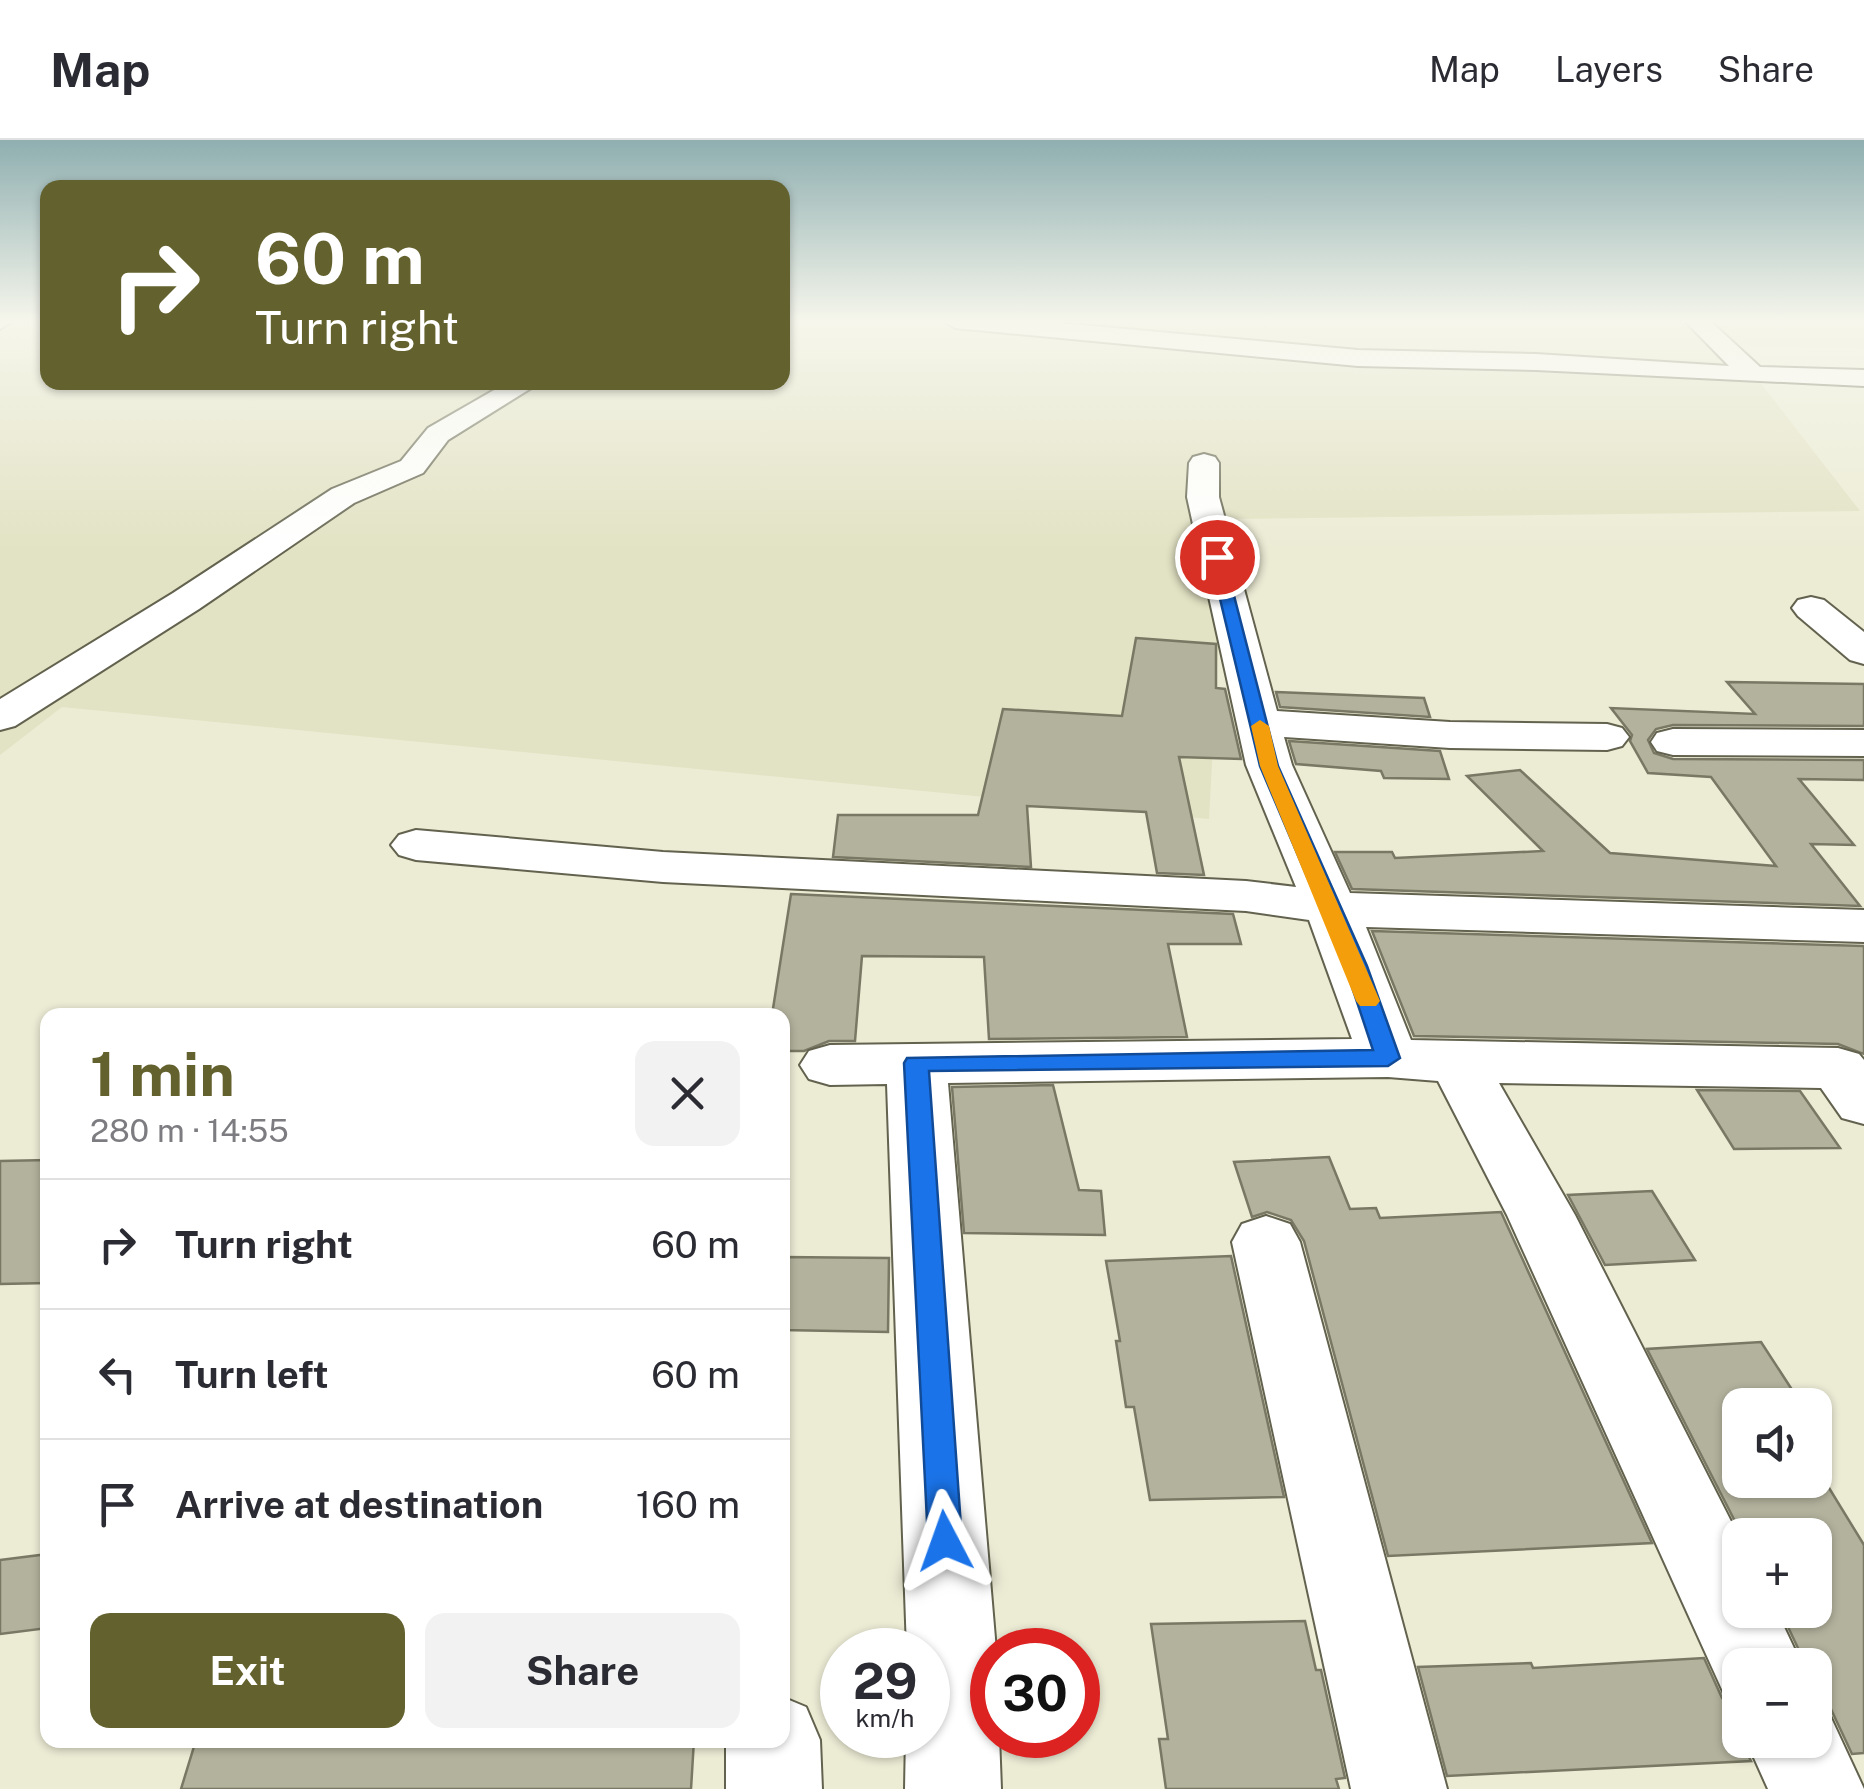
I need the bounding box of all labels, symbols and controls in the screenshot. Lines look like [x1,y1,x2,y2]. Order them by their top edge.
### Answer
text: Map [50,41,150,98]
text: Map [1429,49,1500,90]
text: Layers [1555,49,1663,90]
text: Share [1718,49,1814,90]
text: 60 m [255,217,425,300]
icon: right [90,220,220,350]
text: Turn right [255,301,459,354]
pin [1175,515,1260,600]
icon: arrive [1190,530,1245,585]
text: 1 min [90,1039,235,1110]
button: close [635,1041,740,1146]
text: 280 m · 14:55 [90,1112,289,1149]
icon: right [90,1217,145,1272]
text: Turn right [175,1222,353,1267]
text: 60 m [651,1222,740,1267]
icon: left [90,1347,145,1402]
text: Turn left [175,1352,329,1397]
text: 60 m [651,1352,740,1397]
map controls [1722,1388,1832,1758]
button: sound [1722,1388,1832,1498]
icon: arrive [90,1477,145,1532]
text: Arrive at destination [175,1482,543,1527]
text: 160 m [636,1482,740,1527]
position arrow [893,1489,997,1593]
button: + [1722,1518,1832,1628]
button: Exit [90,1613,405,1728]
button: Share [425,1613,740,1728]
speed limit sign: 30 [970,1628,1100,1758]
button: − [1722,1648,1832,1758]
text: 29 [853,1651,917,1710]
text: km/h [856,1703,914,1733]

